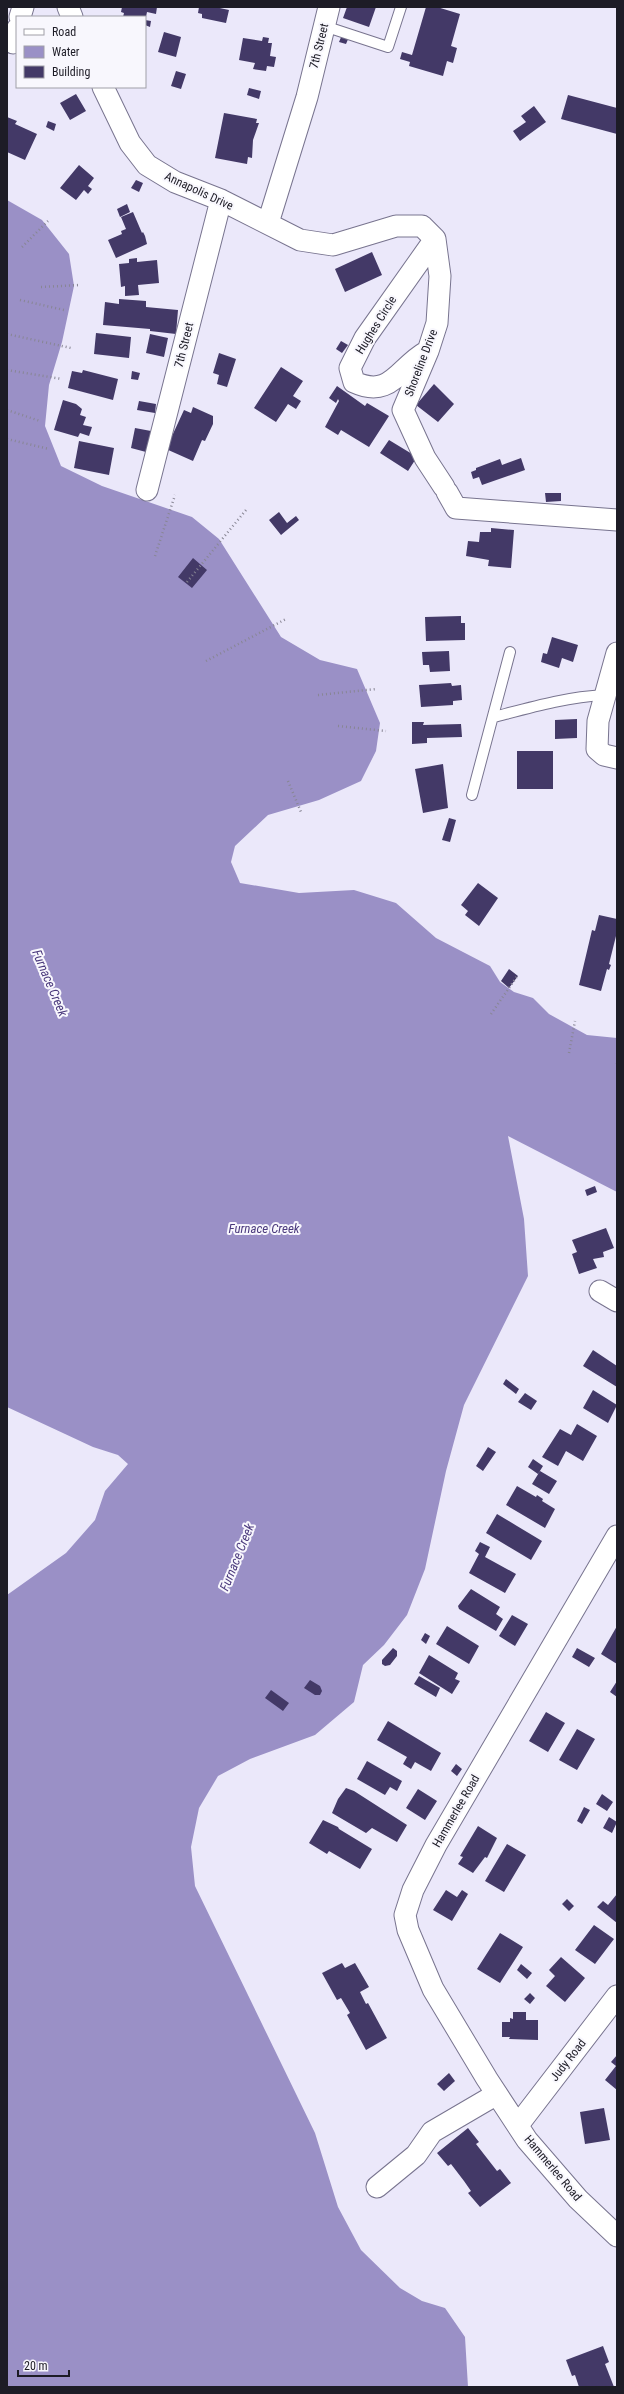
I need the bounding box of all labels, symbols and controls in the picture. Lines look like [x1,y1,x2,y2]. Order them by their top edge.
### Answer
legend [16,16,146,88]
street label: 7th Street [307,21,331,70]
text: Road [52,25,76,39]
text: Water [52,45,80,59]
text: Building [52,65,90,79]
street label: Annapolis Drive [163,169,236,213]
street label: Hughes Circle [353,293,400,357]
street label: 7th Street [172,320,196,369]
street label: Shoreline Drive [402,327,440,399]
water label: Furnace Creek [29,947,71,1019]
water label: Furnace Creek [228,1221,300,1236]
water label: Furnace Creek [217,1521,257,1593]
street label: Hammerlee Road [430,1772,482,1850]
street label: Judy Road [547,2036,589,2084]
street label: Hammerlee Road [521,2132,585,2204]
scale bar [18,2352,69,2378]
text: 20 m [24,2359,48,2373]

